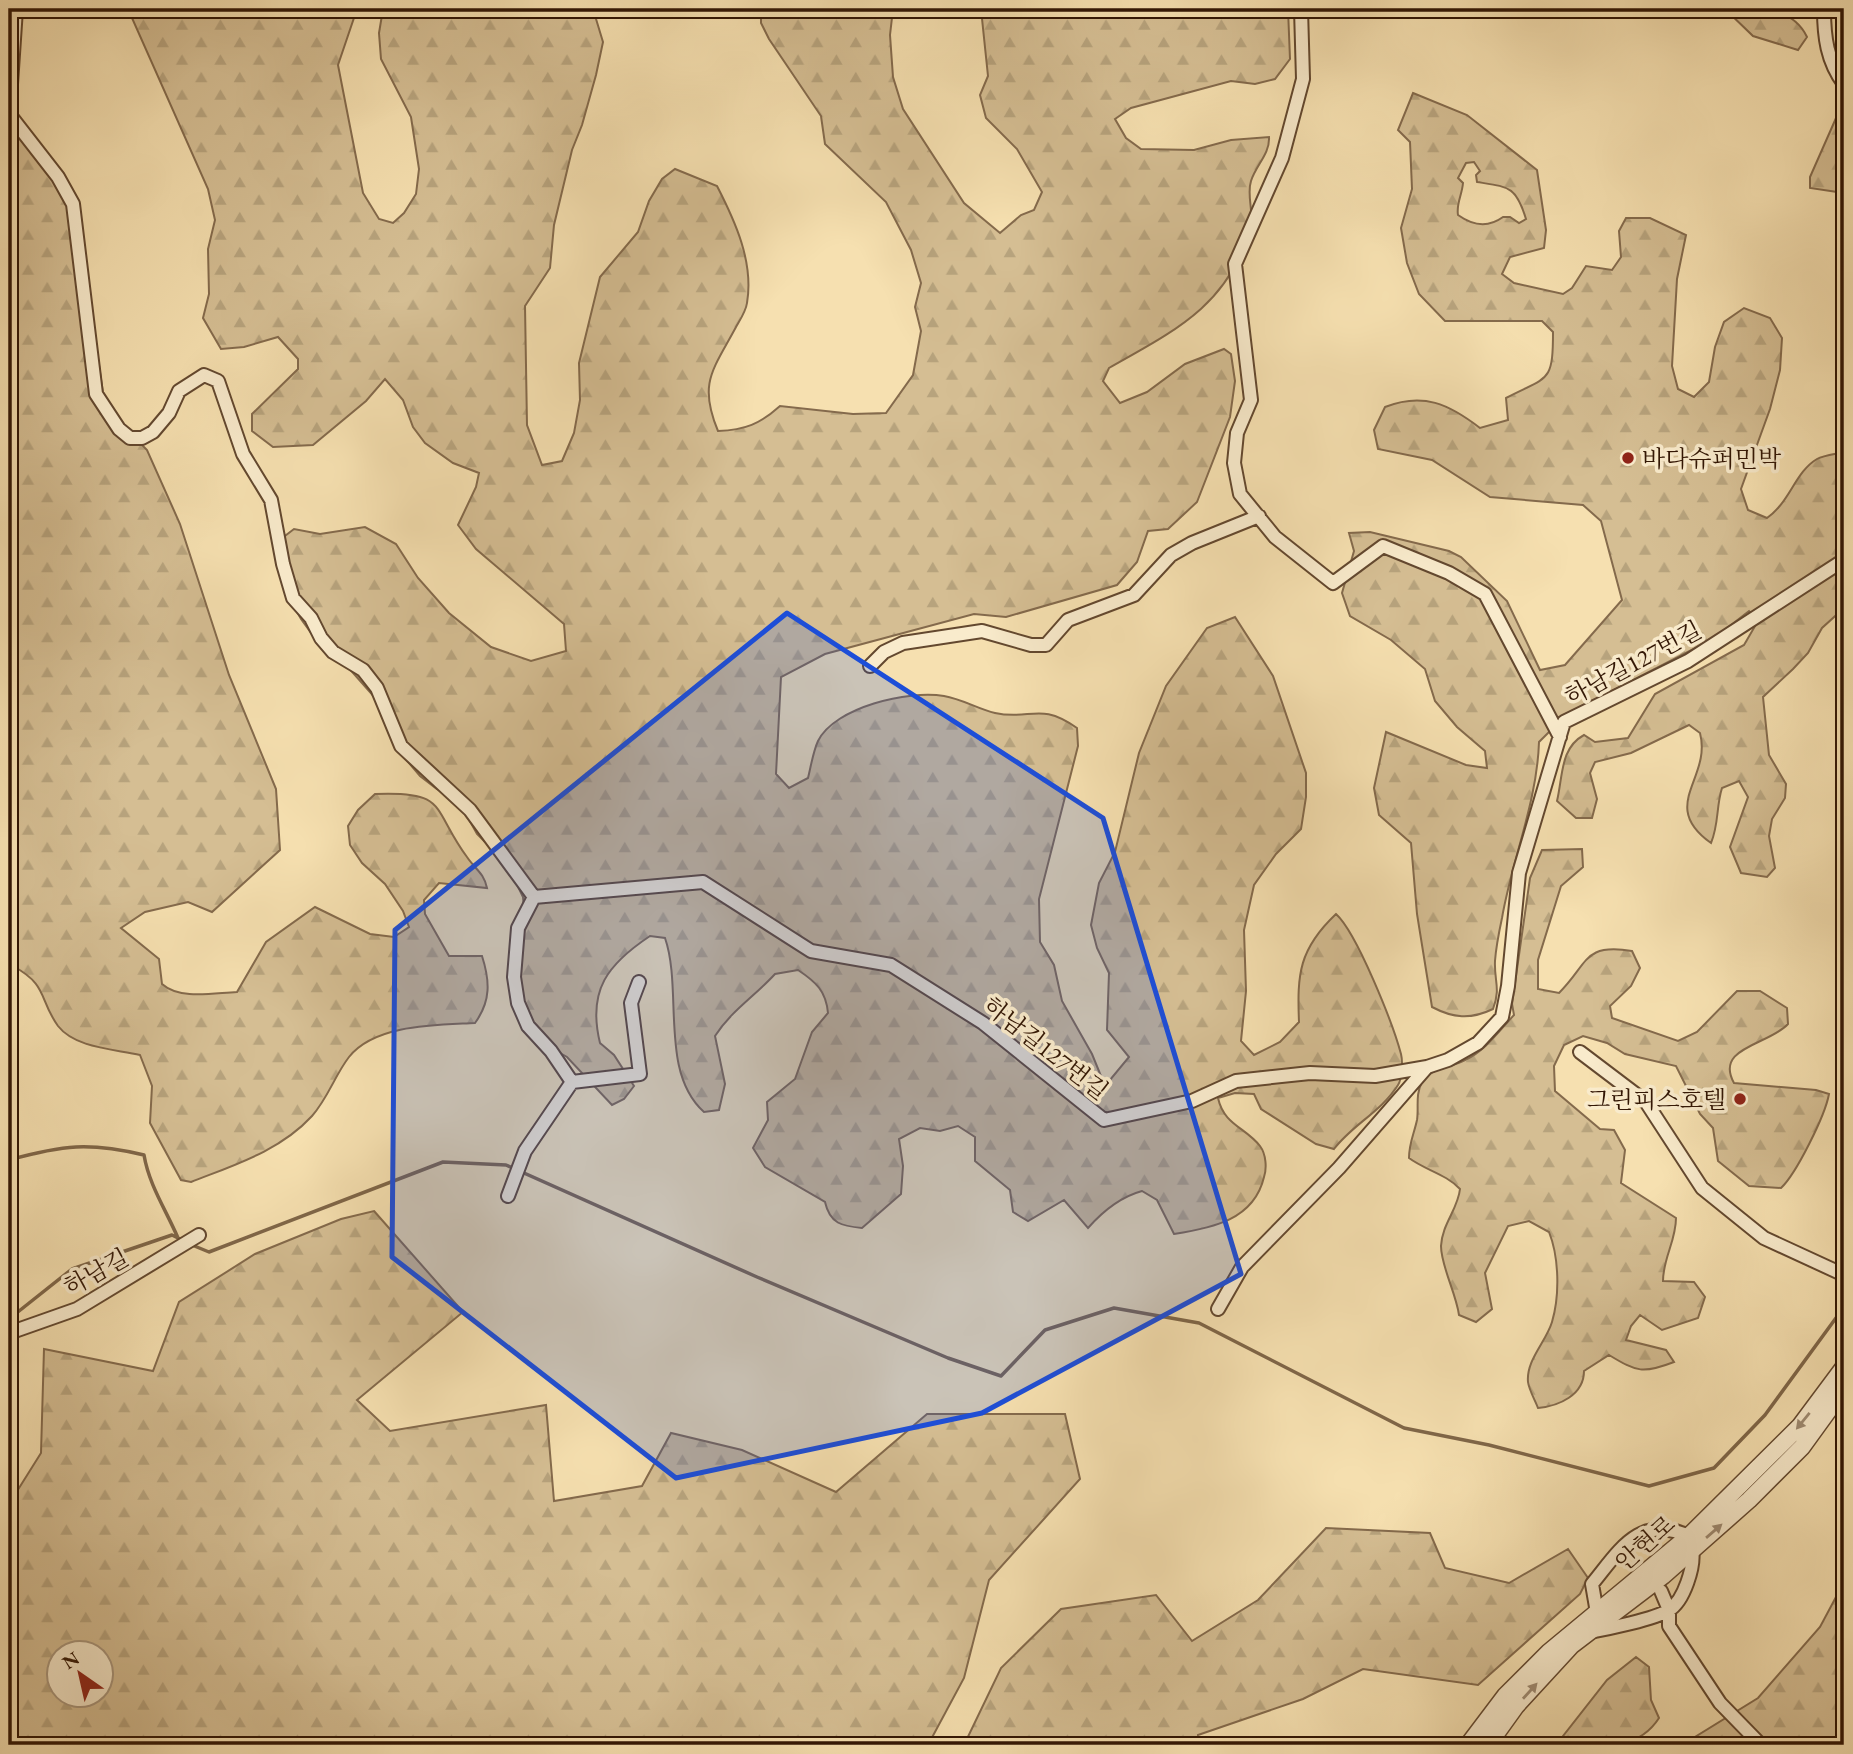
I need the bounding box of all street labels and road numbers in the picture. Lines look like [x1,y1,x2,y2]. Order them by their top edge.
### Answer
street label: 하남길127번길 [1559,614,1707,712]
street label: 하남길127번길 [977,989,1115,1107]
street label: 하남길 [58,1242,134,1302]
street label: 안현로 [1609,1508,1681,1578]

